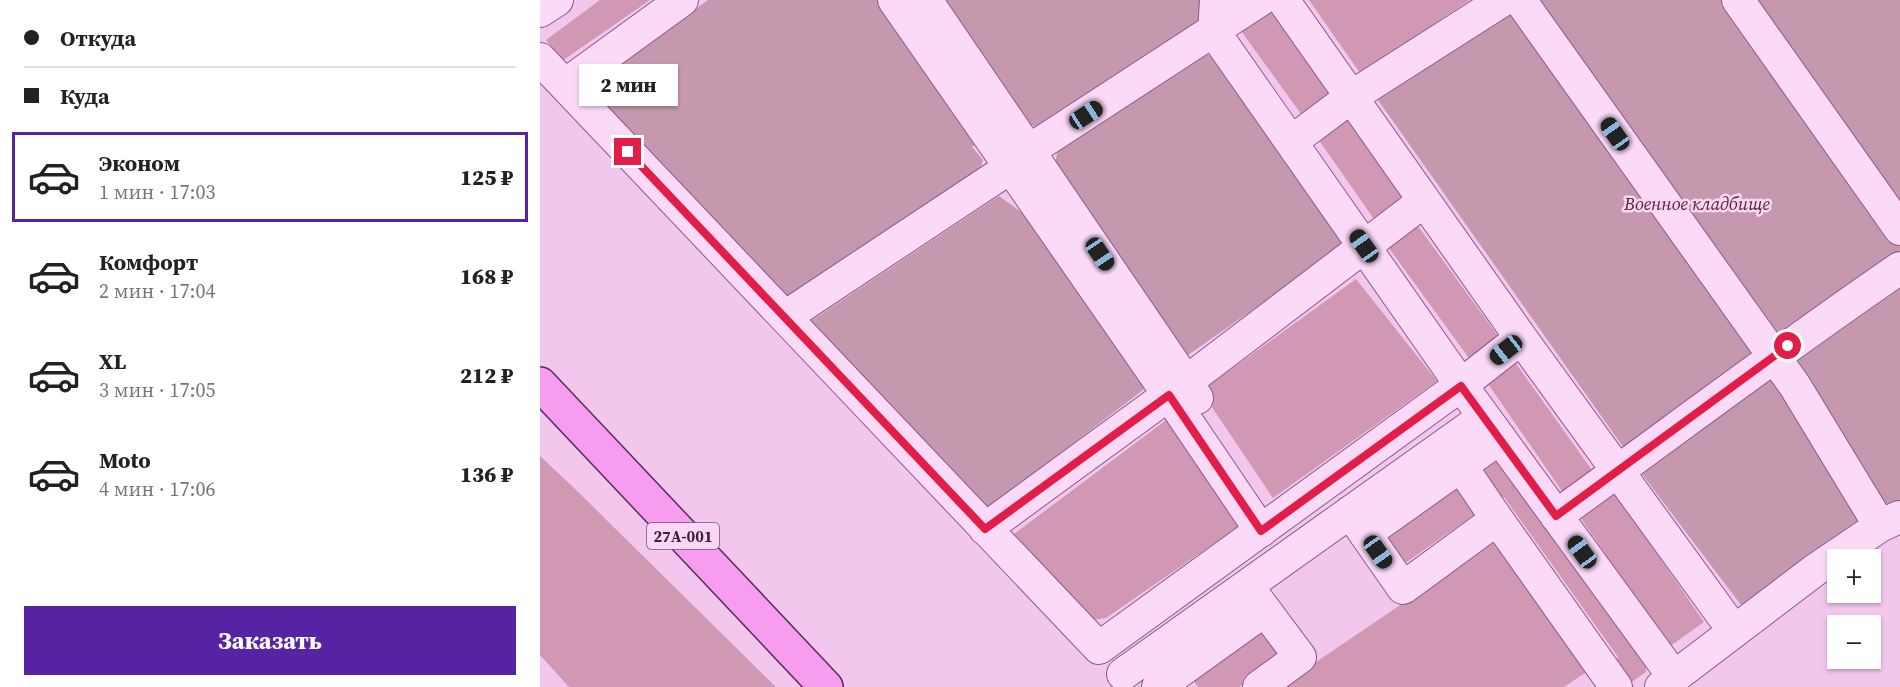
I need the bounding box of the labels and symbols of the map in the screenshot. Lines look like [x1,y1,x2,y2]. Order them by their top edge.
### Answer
callout: 2 мин [578,65,678,107]
car [1066,98,1106,132]
car [1597,114,1633,154]
route end [614,138,641,165]
park label: Военное кладбище [1623,191,1771,216]
car [1346,226,1382,266]
car [1082,234,1118,274]
car [1486,332,1526,368]
route start [1774,332,1801,359]
road number: 27А-001 [647,523,719,549]
car [1360,532,1396,572]
car [1564,532,1600,572]

